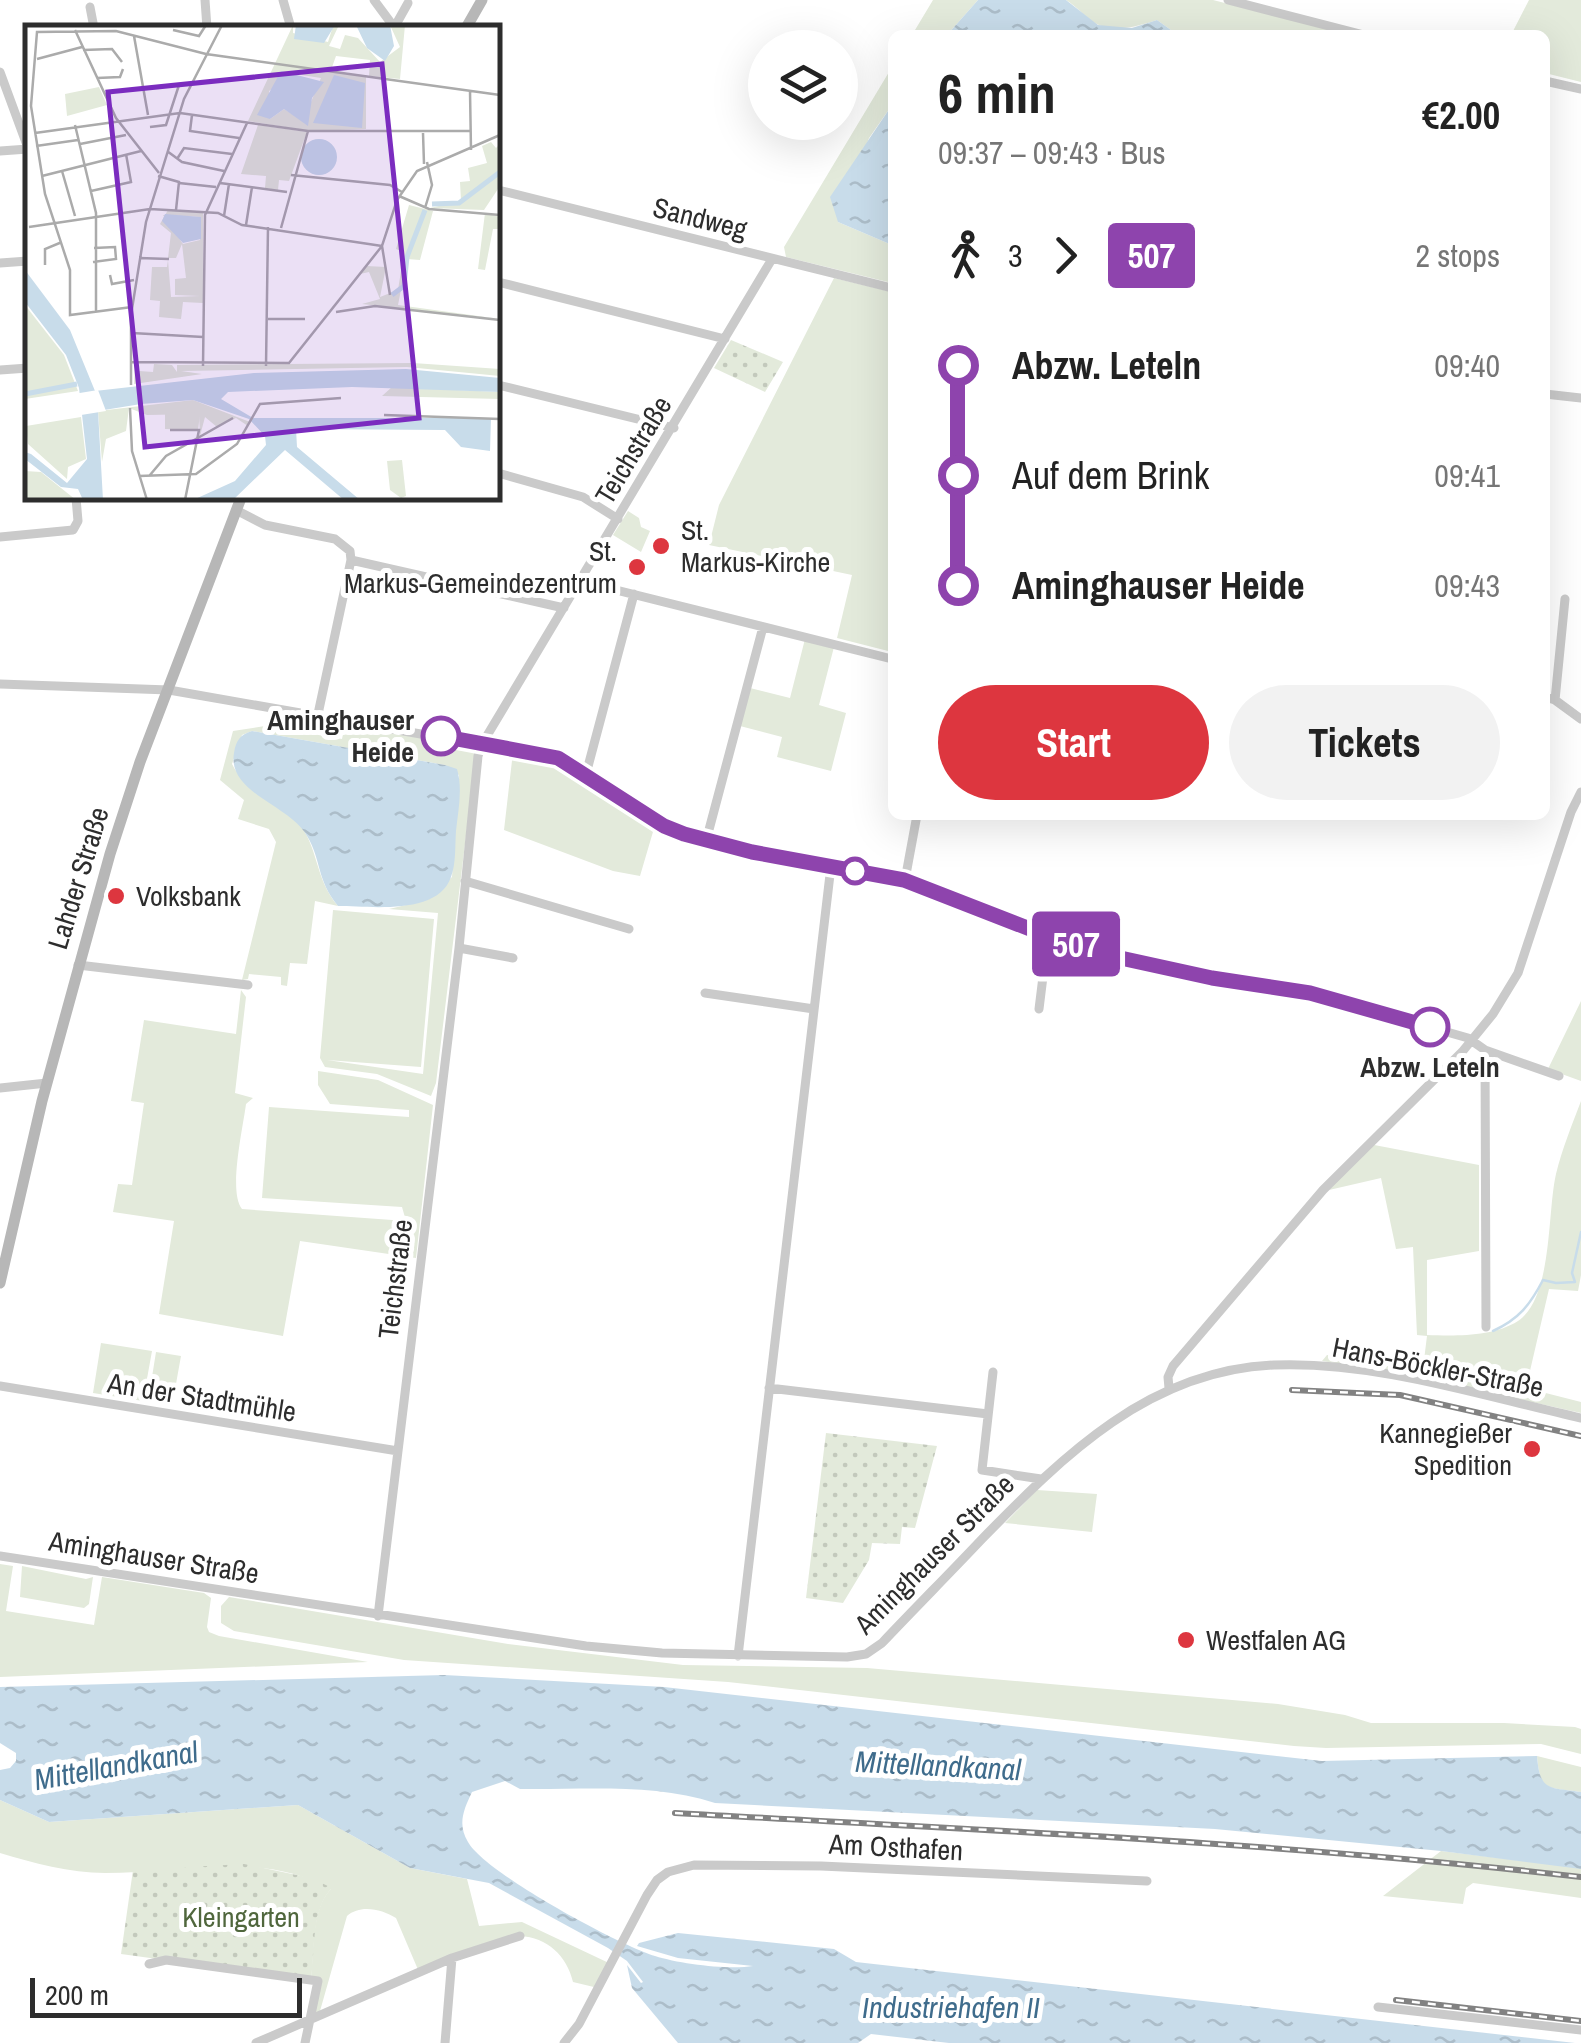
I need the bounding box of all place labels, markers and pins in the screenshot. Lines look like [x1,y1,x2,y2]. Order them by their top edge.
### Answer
place label: St. Markus-Kirche [681,511,830,581]
place label: St. Markus-Gemeindezentrum [344,532,617,602]
marker: St. Markus-Kirche [650,535,672,557]
marker: St. Markus-Gemeindezentrum [626,556,648,578]
place label: Aminghauser Heide [267,701,414,771]
marker: Aminghauser Heide [422,717,460,755]
unlabelled marker [842,858,868,884]
place label: Volksbank [136,877,241,915]
marker: Volksbank [105,885,127,907]
marker: Abzw. Leteln [1411,1008,1449,1046]
place label: Abzw. Leteln [1360,1048,1500,1086]
place label: Kannegießer Spedition [1379,1414,1512,1484]
marker: Kannegießer Spedition [1521,1438,1543,1460]
place label: Westfalen AG [1206,1621,1346,1659]
marker: Westfalen AG [1175,1629,1197,1651]

